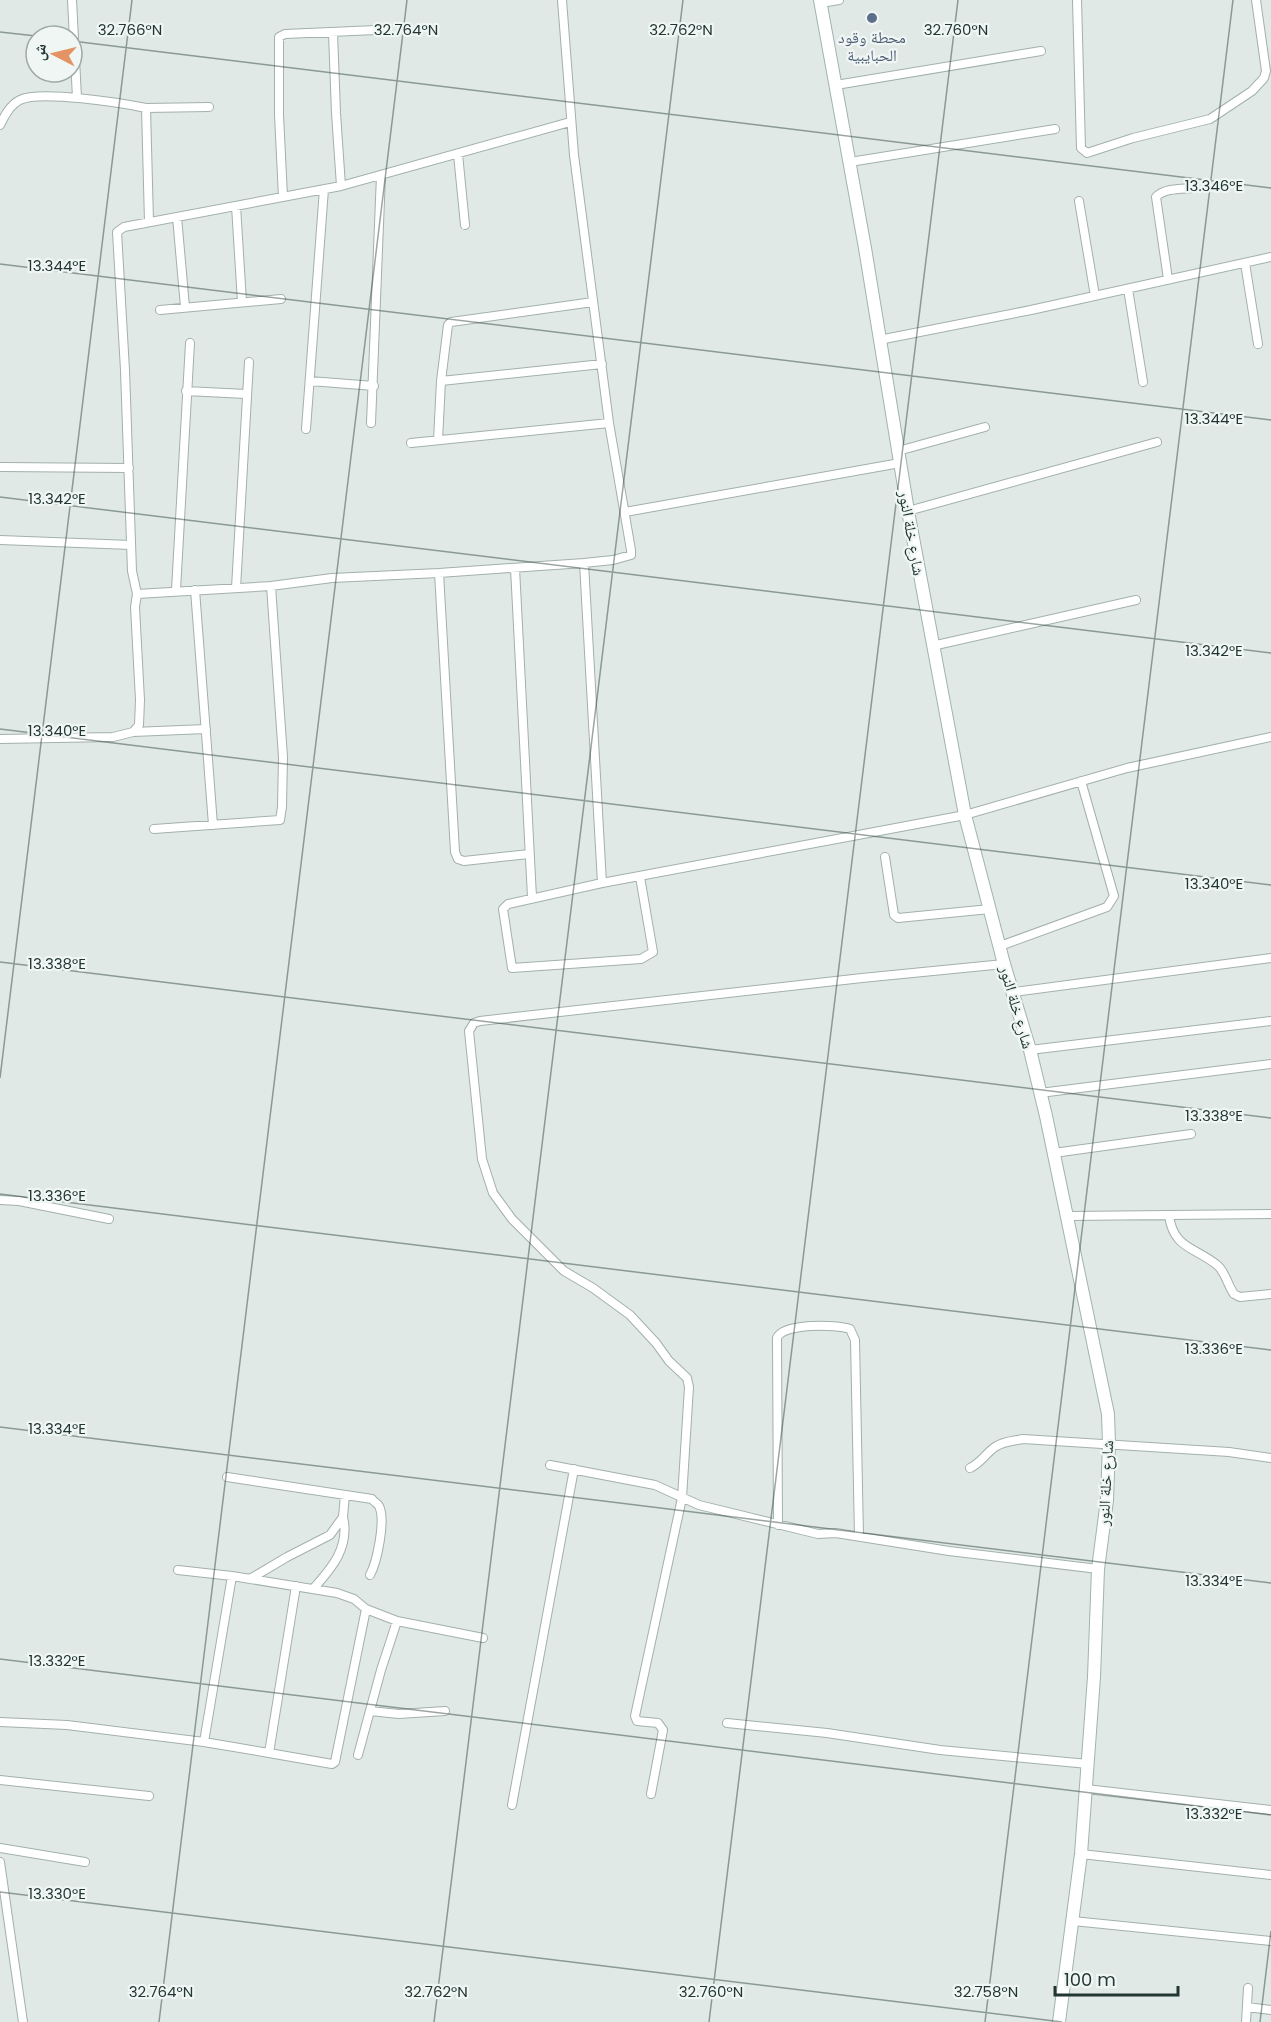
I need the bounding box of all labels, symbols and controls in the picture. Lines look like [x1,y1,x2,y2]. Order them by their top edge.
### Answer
marker: محطة وقود الحبايبية [865,11,879,25]
text: 32.766°N [98,19,162,40]
text: 32.764°N [374,19,438,40]
text: 32.762°N [649,19,713,40]
text: 32.760°N [924,19,988,40]
north arrow [24,24,84,84]
place label: محطة وقود الحبايبية [838,26,906,67]
text: ش [27,42,52,62]
text: 13.346°E [1185,175,1243,196]
text: 13.344°E [28,255,86,276]
text: 13.344°E [1185,408,1243,429]
text: 13.342°E [28,488,86,509]
street label: شارع خلة النور [893,488,930,577]
text: 13.342°E [1185,640,1243,661]
text: 13.340°E [28,720,86,741]
text: 13.340°E [1185,873,1243,894]
text: 13.338°E [28,953,86,974]
street label: شارع خلة النور [993,962,1039,1052]
text: 13.338°E [1185,1105,1243,1126]
text: 13.336°E [28,1185,86,1206]
text: 13.336°E [1185,1338,1243,1359]
text: 13.334°E [28,1418,86,1439]
street label: شارع خلة النور [1092,1440,1119,1527]
text: 13.334°E [1185,1570,1243,1591]
text: 13.332°E [29,1650,85,1671]
text: 13.332°E [1186,1803,1242,1824]
text: 13.330°E [28,1883,86,1904]
scale bar [1055,1959,1178,1997]
text: 100 m [1064,1967,1116,1992]
text: 32.764°N [129,1981,193,2002]
text: 32.762°N [404,1981,468,2002]
text: 32.760°N [679,1981,743,2002]
text: 32.758°N [954,1981,1018,2002]

